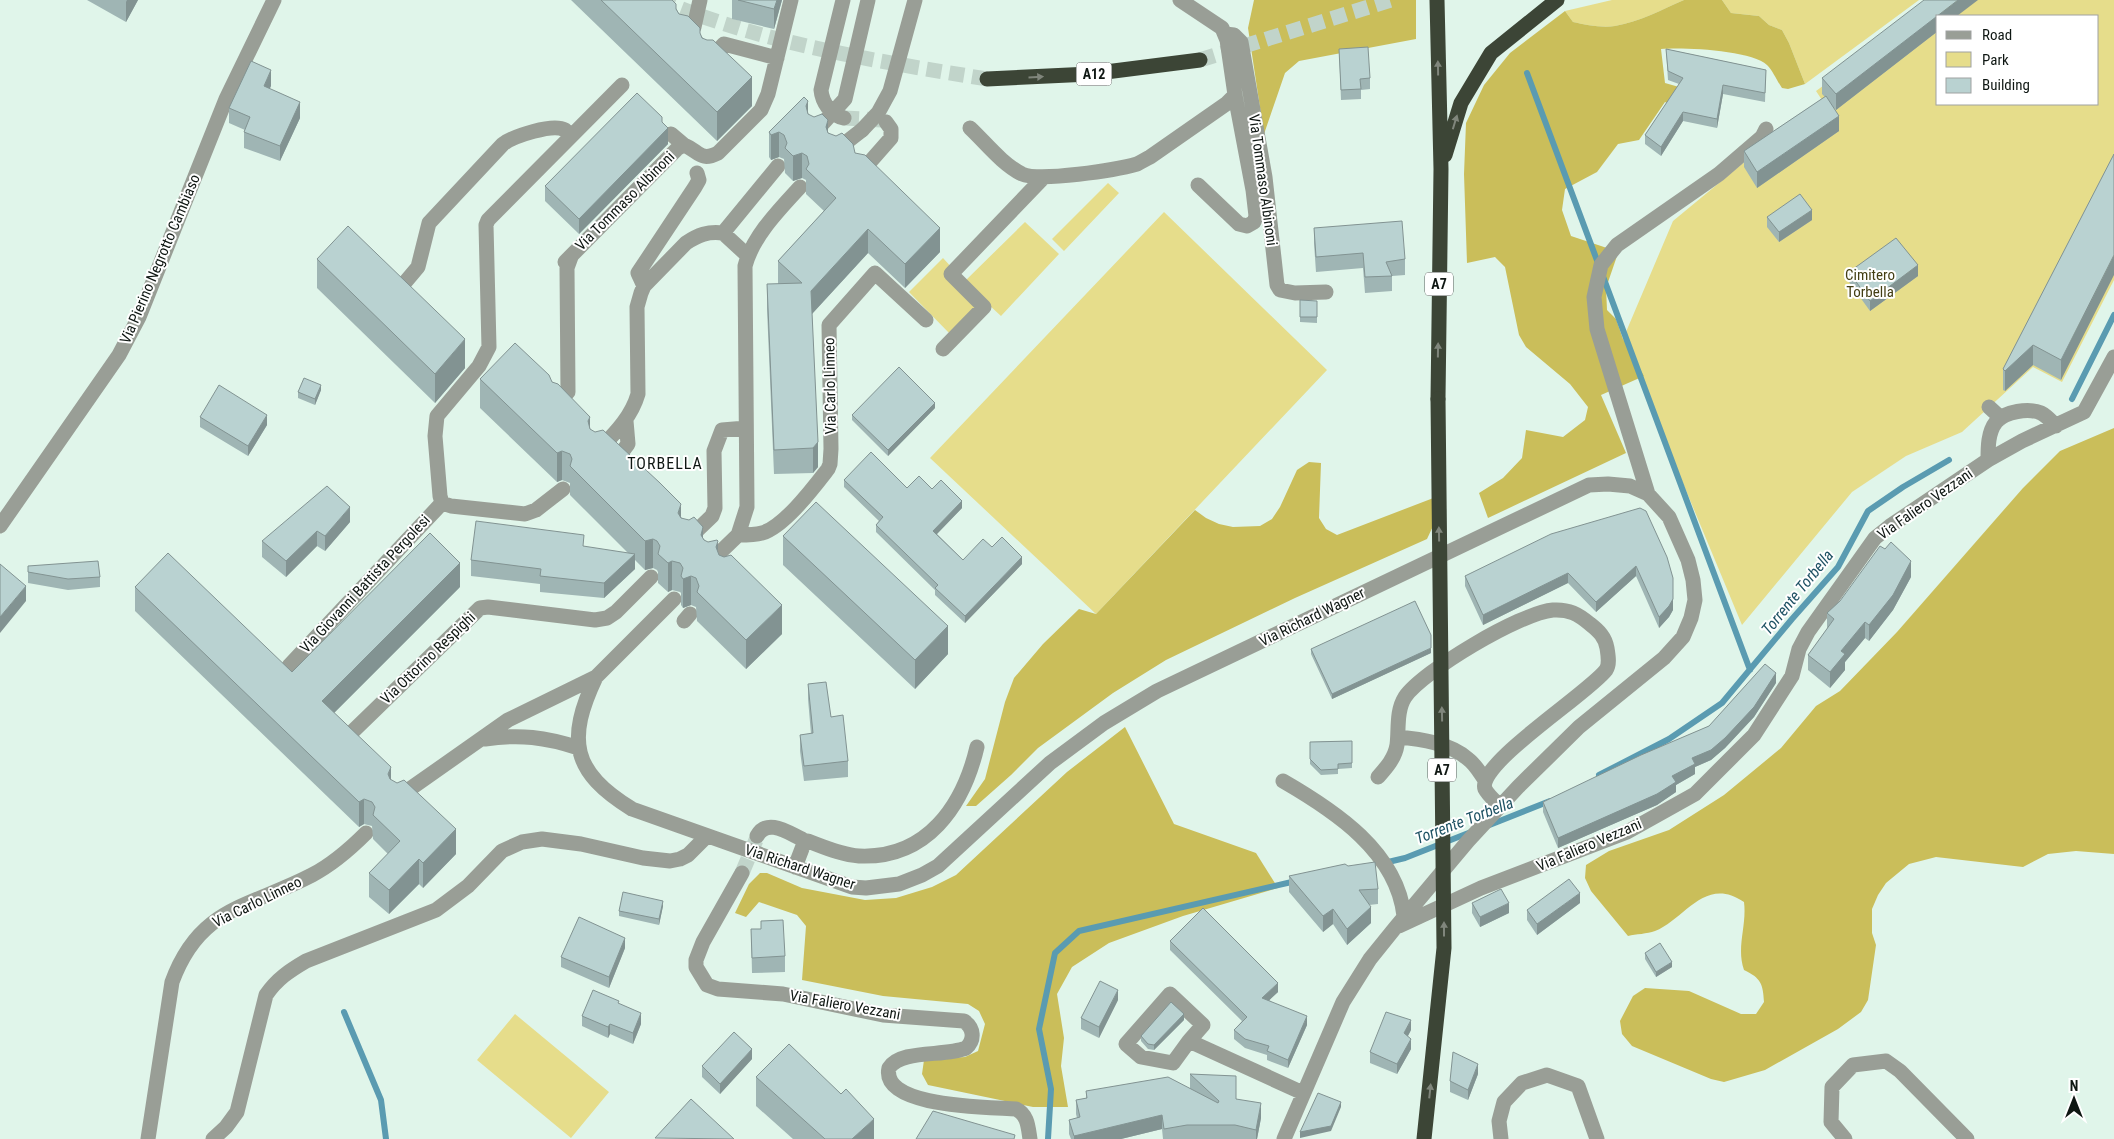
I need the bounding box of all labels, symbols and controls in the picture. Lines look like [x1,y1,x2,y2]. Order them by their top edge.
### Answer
legend [1936,15,2099,105]
text: Road [1982,26,2012,44]
text: Park [1982,51,2009,69]
one-way arrow [1434,59,1442,75]
road number: A12 [1076,62,1112,86]
one-way arrow [1028,72,1044,80]
text: Building [1982,76,2030,94]
street label: Via Tommaso Albinoni [1245,113,1281,247]
one-way arrow [1452,115,1459,130]
street label: Via Tommaso Albinoni [572,148,678,254]
street label: Via Pierino Negrotto Cambiaso [116,172,204,346]
park label: Cimitero Torbella [1845,266,1895,301]
road number: A7 [1425,272,1453,296]
street label: Via Carlo Linneo [820,337,840,435]
one-way arrow [1434,342,1442,358]
district label: TORBELLA [627,454,703,473]
street label: Via Faliero Vezzani [1874,464,1976,544]
street label: Via Giovanni Battista Pergolesi [296,511,434,657]
one-way arrow [1435,526,1443,542]
water label: Torrente Torbella [1757,546,1837,639]
street label: Via Richard Wagner [1256,583,1368,650]
street label: Via Ottorino Respighi [377,608,479,708]
one-way arrow [1438,706,1446,722]
road number: A7 [1428,758,1456,782]
water label: Torrente Torbella [1412,793,1516,848]
street label: Via Faliero Vezzani [1534,815,1644,875]
street label: Via Richard Wagner [742,841,858,893]
street label: Via Carlo Linneo [210,873,304,931]
one-way arrow [1440,921,1448,937]
street label: Via Faliero Vezzani [788,986,902,1024]
north arrow [2049,1074,2099,1124]
text: N [2070,1078,2078,1094]
one-way arrow [1426,1082,1434,1098]

